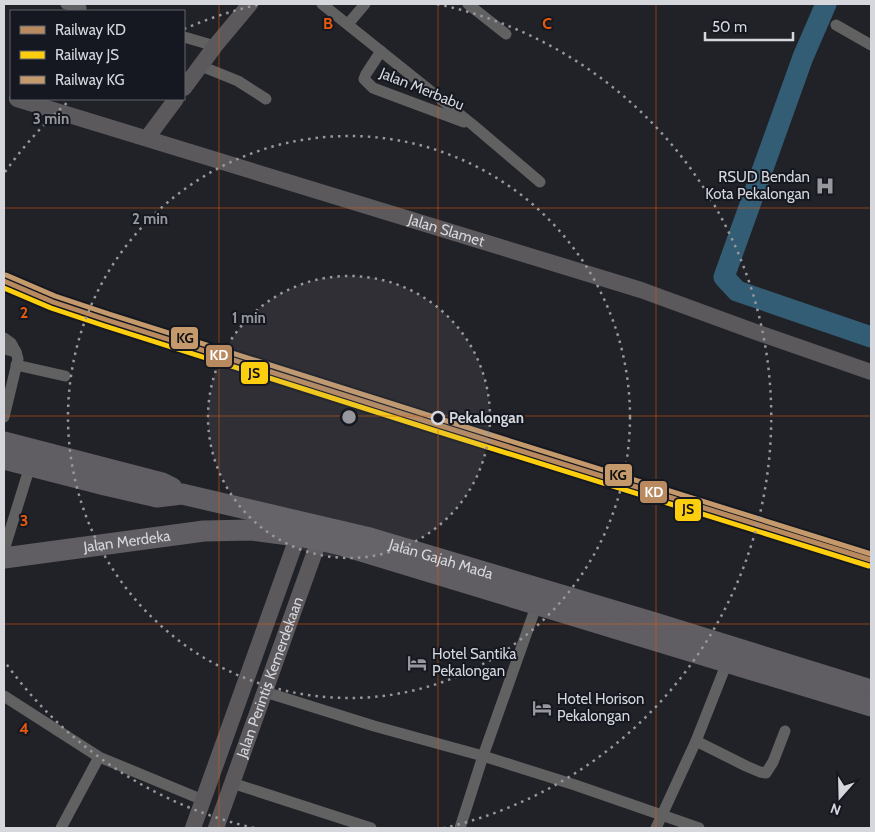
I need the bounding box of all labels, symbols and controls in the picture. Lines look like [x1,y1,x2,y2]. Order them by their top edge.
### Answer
legend [10,10,185,100]
scale bar [705,10,792,42]
text: B [323,14,333,33]
text: C [542,14,552,33]
text: 50 m [712,18,747,36]
text: Railway KD [55,21,126,39]
text: Railway JS [55,46,119,64]
street label: Jalan Merbabu [376,64,467,114]
text: Railway KG [55,71,125,89]
text: 3 min [33,110,69,128]
place label: RSUD Bendan Kota Pekalongan [705,168,810,203]
hospital icon: RSUD Bendan Kota Pekalongan [814,175,836,197]
text: 2 min [132,210,168,228]
street label: Jalan Slamet [405,210,487,251]
text: 2 [20,303,28,322]
text: 1 min [232,309,266,327]
line badge: KG [170,326,199,350]
text: KG [176,329,194,347]
line badge: KD [205,344,233,368]
text: KD [210,346,228,364]
line badge: JS [240,361,269,385]
text: JS [247,364,260,382]
centre of rings [340,408,358,426]
place label: Pekalongan [449,409,524,427]
marker: Pekalongan [431,411,445,425]
line badge: KG [604,463,633,487]
text: KG [609,466,627,484]
line badge: KD [639,480,668,504]
text: KD [645,483,663,501]
line badge: JS [674,498,702,522]
text: JS [681,500,694,518]
text: 3 [20,511,28,530]
street label: Jalan Merdeka [81,527,172,556]
street label: Jalan Gajah Mada [386,535,496,583]
street label: Jalan Perintis Kemerdekaan [232,594,307,761]
place label: Hotel Santika Pekalongan [432,645,517,680]
hotel icon: Hotel Santika Pekalongan [406,652,428,674]
place label: Hotel Horison Pekalongan [557,690,645,725]
hotel icon: Hotel Horison Pekalongan [531,697,553,719]
text: 4 [19,719,29,738]
north arrow [815,772,865,822]
text: N [828,799,843,819]

